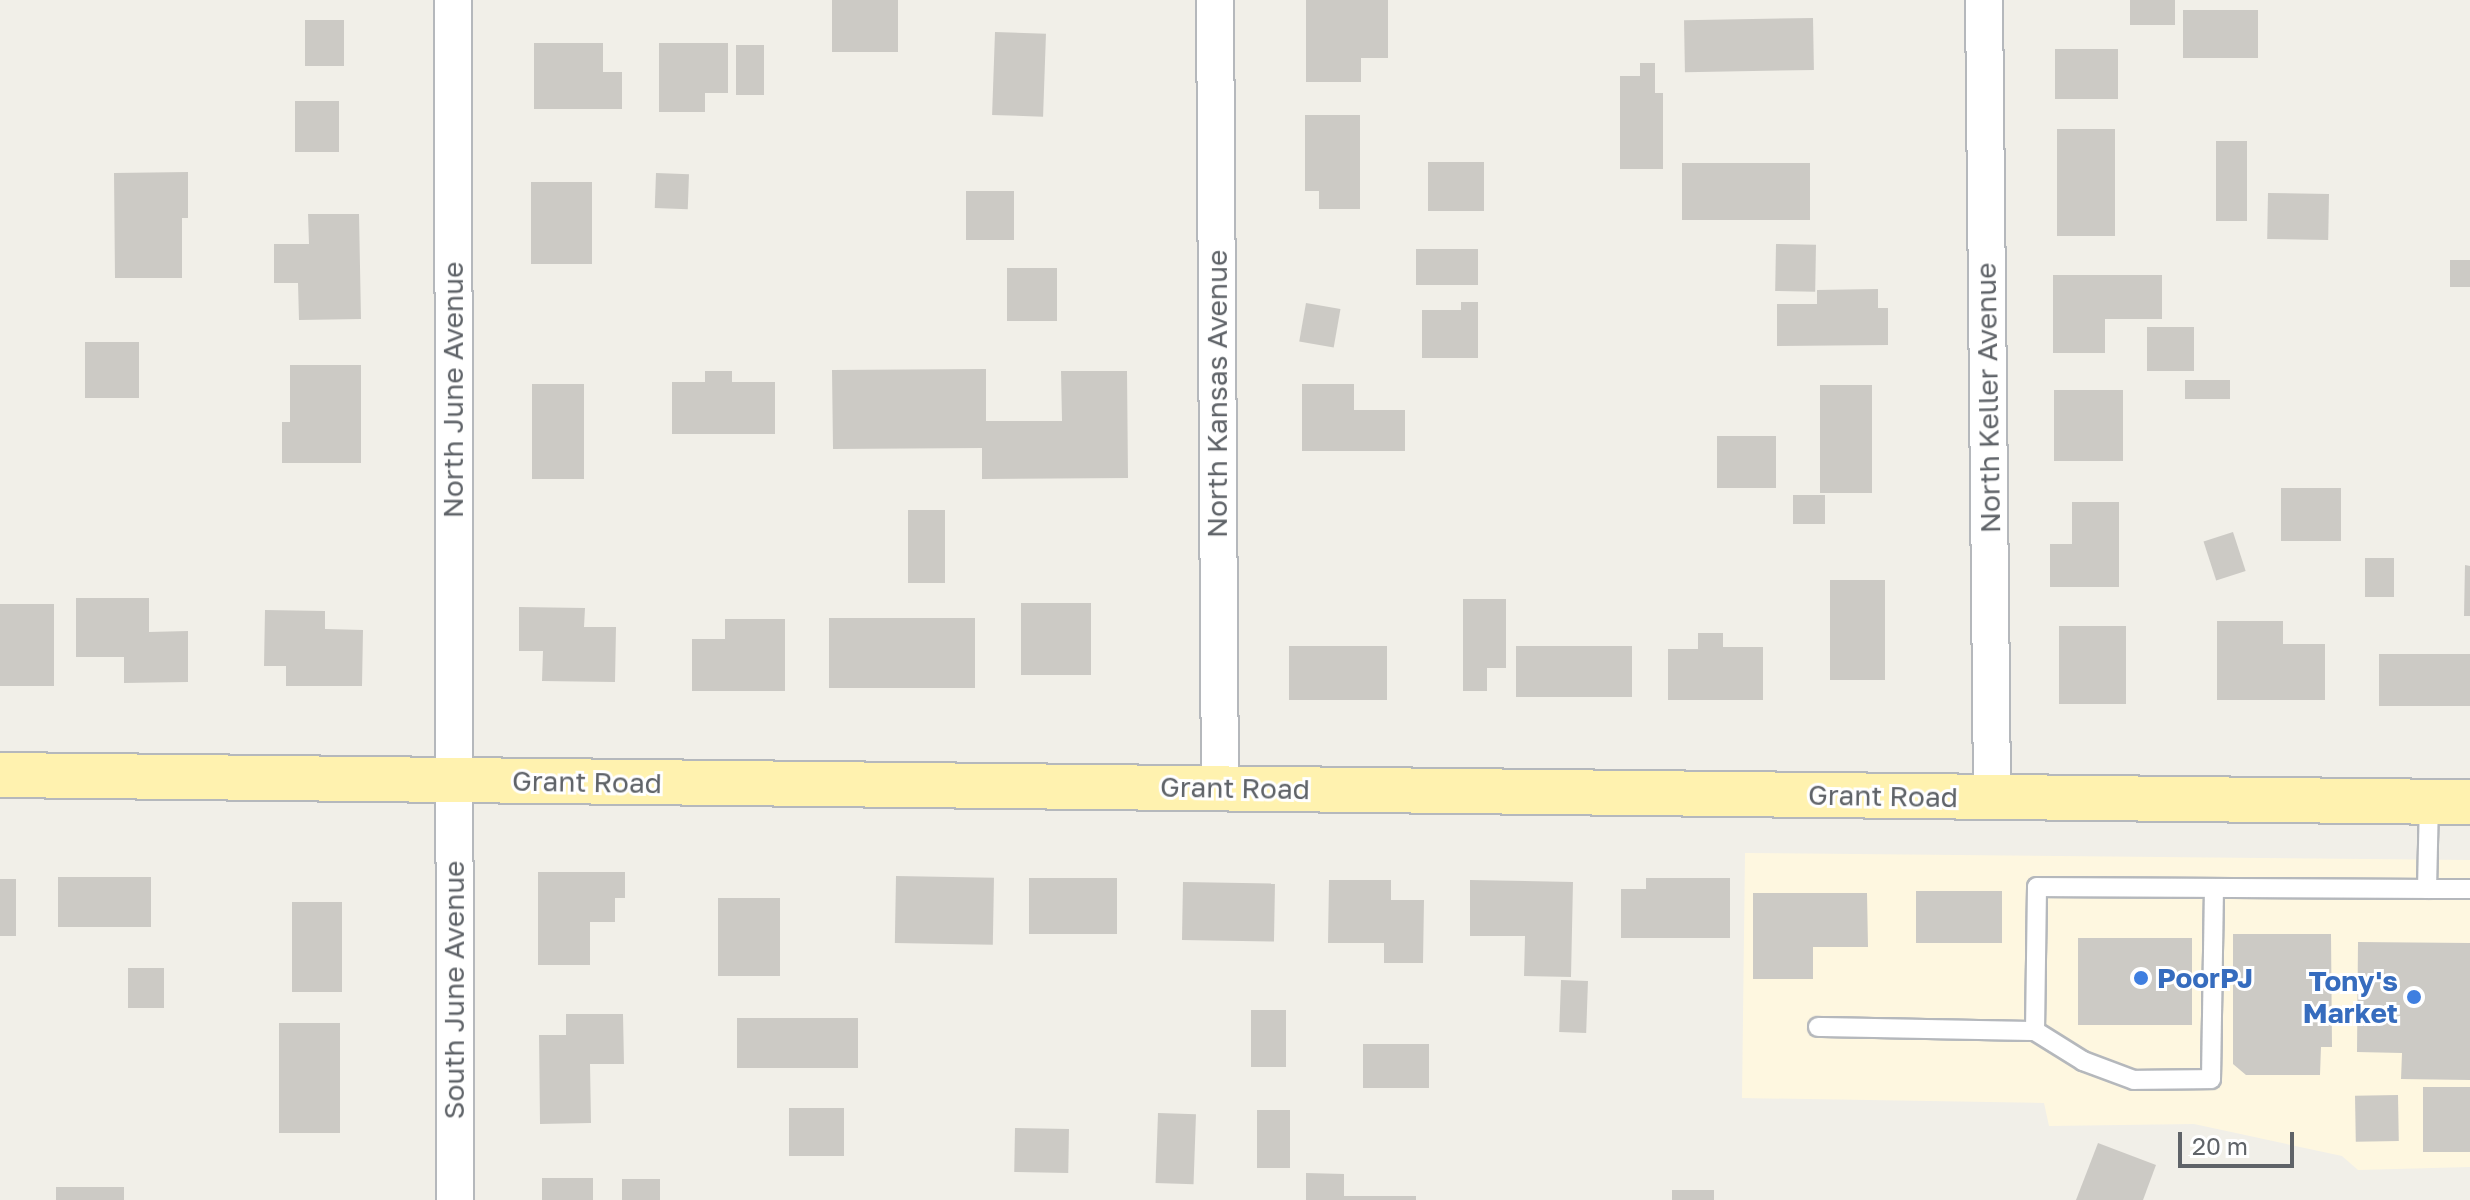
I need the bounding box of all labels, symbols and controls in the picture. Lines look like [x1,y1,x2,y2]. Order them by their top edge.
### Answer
street label: North Kansas Avenue [1200,250,1234,538]
street label: North June Avenue [436,262,470,518]
street label: North Keller Avenue [1969,262,2007,534]
street label: Grant Road [512,764,662,800]
street label: Grant Road [1160,770,1310,806]
street label: Grant Road [1808,778,1958,814]
street label: South June Avenue [437,861,471,1119]
place label: PoorPJ [2157,961,2253,995]
place label: Tony's Market [2303,964,2398,1030]
marker: PoorPJ [2132,969,2150,987]
marker: Tony's Market [2405,988,2423,1006]
scale bar [2182,1116,2298,1166]
text: 20 m [2192,1131,2248,1160]

